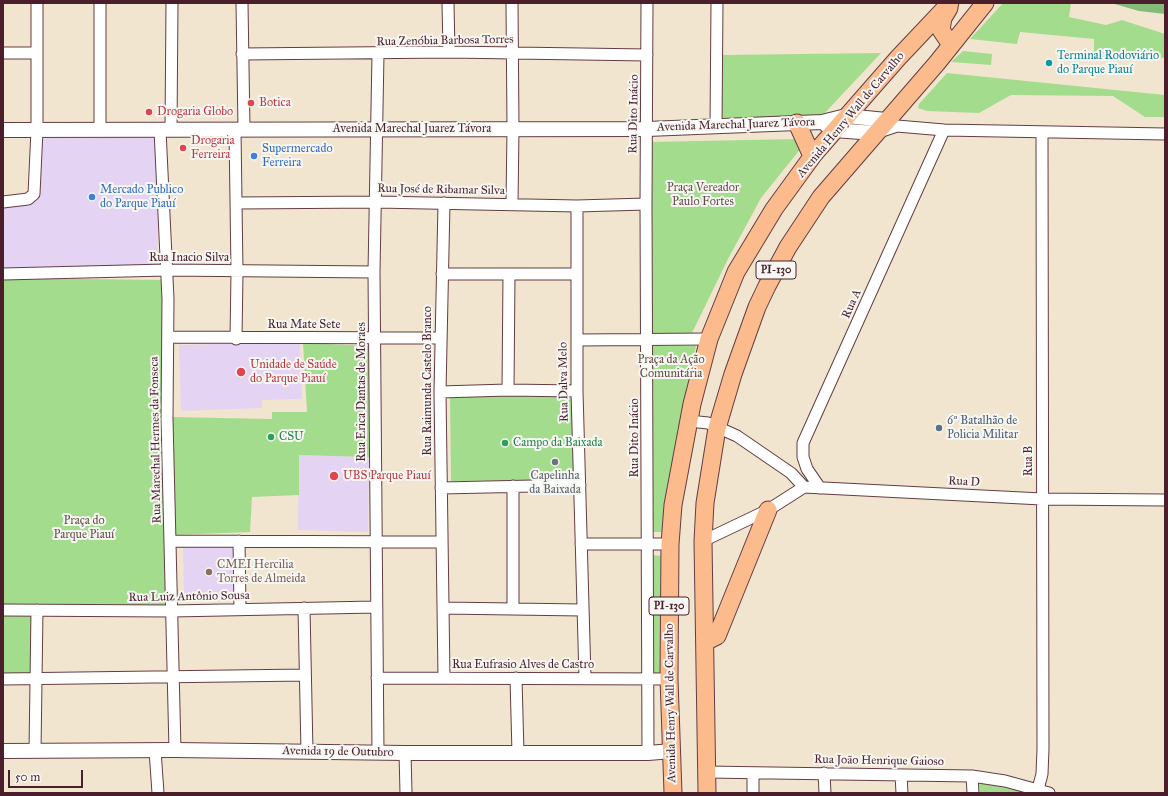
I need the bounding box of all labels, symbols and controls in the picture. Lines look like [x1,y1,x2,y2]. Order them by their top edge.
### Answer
street label: Rua Zenóbia Barbosa Torres [376,33,514,49]
street label: Avenida Henry Wall de Carvalho [794,49,908,181]
place label: Terminal Rodoviário do Parque Piauí [1057,49,1159,77]
marker: Terminal Rodoviário do Parque Piauí [1044,58,1054,68]
street label: Rua Dito Inácio [626,74,642,154]
place label: Botica [259,96,291,110]
marker: Botica [246,98,256,108]
place label: Drogaria Globo [157,105,233,119]
marker: Drogaria Globo [144,107,154,117]
street label: Avenida Marechal Juarez Távora [657,115,815,135]
street label: Avenida Marechal Juarez Távora [333,122,491,136]
place label: Drogaria Ferreira [191,134,235,162]
place label: Supermercado Ferreira [262,142,333,170]
marker: Drogaria Ferreira [178,143,188,153]
marker: Supermercado Ferreira [249,151,259,161]
park label: Praça Vereador Paulo Fortes [667,181,739,209]
street label: Rua José de Ribamar Silva [377,182,505,198]
place label: Mercado Publico do Parque Piauí [100,183,183,211]
marker: Mercado Publico do Parque Piauí [87,192,97,202]
street label: Rua Inacio Silva [149,251,229,265]
road number: PI-130 [756,261,796,279]
street label: Rua A [839,287,865,321]
street label: Rua Raimunda Castelo Branco [421,306,435,456]
street label: Rua Mate Sete [268,318,340,332]
street label: Rua Erica Dantas de Moraes [355,322,369,462]
street label: Rua Dalva Melo [556,342,572,422]
park label: Praça da Ação Comunitária [637,353,705,381]
street label: Rua Marechal Hermes da Fonseca [147,356,165,524]
place label: Unidade de Saúde do Parque Piauí [250,358,337,386]
marker: Unidade de Saúde do Parque Piauí [235,366,247,378]
street label: Rua Dito Inácio [628,398,642,478]
place label: 6º Batalhão de Policia Militar [947,414,1018,442]
marker: 6º Batalhão de Policia Militar [934,423,944,433]
place label: CSU [279,430,304,444]
marker: CSU [266,432,276,442]
place label: Campo da Baixada [513,436,603,450]
marker: Campo da Baixada [500,438,510,448]
street label: Rua B [1022,446,1036,476]
marker: Capelinha da Baixada [550,457,560,467]
place label: UBS Parque Piauí [343,469,431,483]
place label: Capelinha da Baixada [529,469,581,497]
marker: UBS Parque Piauí [328,470,340,482]
street label: Rua D [948,474,980,490]
park label: Praça do Parque Piauí [54,514,114,542]
place label: CMEI Hercilia Torres de Almeida [217,558,306,586]
marker: CMEI Hercilia Torres de Almeida [204,567,214,577]
street label: Rua Luiz Antônio Sousa [128,589,250,605]
road number: PI-130 [649,597,689,615]
street label: Avenida Henry Wall de Carvalho [662,623,680,783]
street label: Rua Eufrasio Alves de Castro [452,658,594,672]
street label: Avenida 19 de Outubro [282,744,394,760]
street label: Rua João Henrique Gaioso [814,753,944,769]
scale bar [10,762,85,788]
text: 50 m [15,770,40,784]

